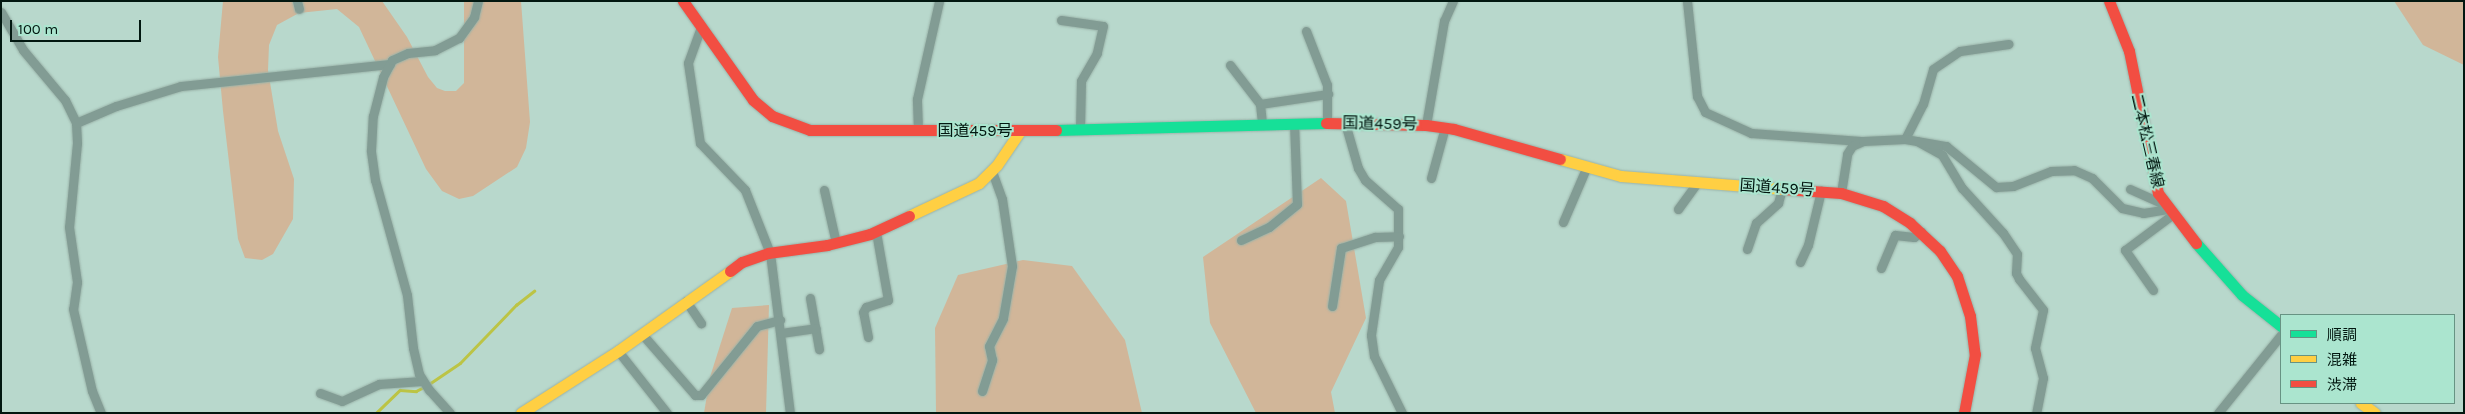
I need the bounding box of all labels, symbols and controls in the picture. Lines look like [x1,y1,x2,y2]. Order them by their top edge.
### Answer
scale bar [12,10,144,42]
text: 100 m [18,20,58,38]
street label: 二本松三春線 [2127,92,2167,190]
street label: 国道459号 [1342,114,1418,134]
street label: 国道459号 [937,121,1013,141]
street label: 国道459号 [1739,176,1815,200]
legend [2280,314,2455,404]
text: 順調 [2327,326,2357,344]
text: 混雑 [2327,351,2357,369]
text: 渋滞 [2327,376,2357,394]

